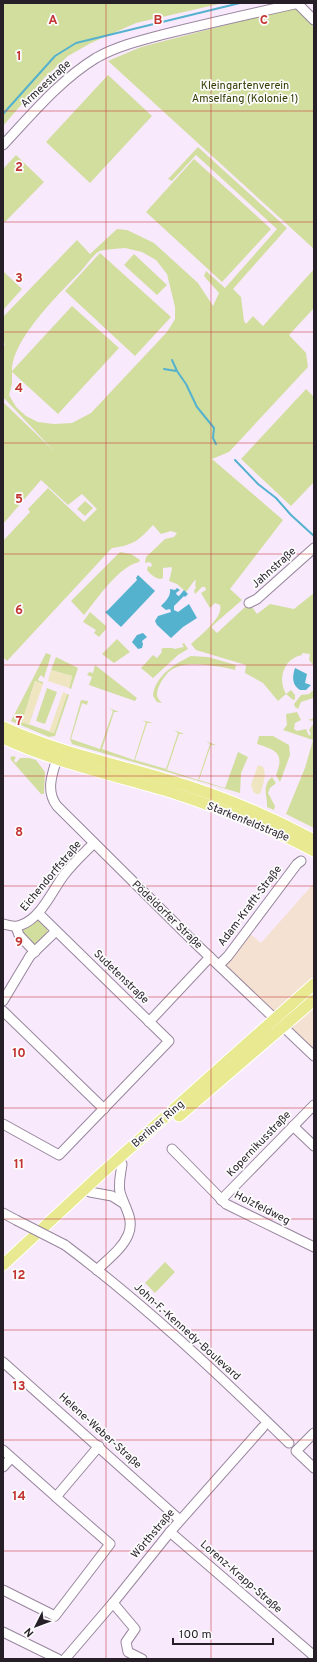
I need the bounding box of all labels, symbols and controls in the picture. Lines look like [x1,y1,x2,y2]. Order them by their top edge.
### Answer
text: A [48,13,58,29]
text: B [154,13,163,29]
text: C [260,13,268,29]
text: 1 [16,49,22,65]
street label: Armeestraße [18,57,74,111]
park label: Kleingartenverein Amselfang (Kolonie 1) [192,79,298,106]
text: 2 [15,160,23,176]
text: 3 [15,271,23,287]
text: 4 [15,381,23,397]
text: 5 [15,492,23,508]
street label: Jahnstraße [249,544,299,592]
text: 6 [15,603,23,619]
text: 7 [16,714,23,730]
street label: Starkenfeldstraße [205,799,291,845]
text: 8 [15,825,23,841]
street label: Eichendorffstraße [17,838,85,914]
street label: Adam-Krafft-Straße [215,863,285,949]
street label: Pödeldorfer Straße [129,878,205,952]
text: 9 [15,935,23,951]
street label: Sudetenstraße [90,947,152,1007]
text: 10 [12,1046,26,1062]
street label: Berliner Ring [129,1097,187,1151]
street label: Kopernikusstraße [224,1108,294,1180]
text: 11 [14,1157,24,1173]
street label: Holzfeldweg [232,1188,292,1228]
text: 12 [12,1268,26,1284]
street label: John-F.-Kennedy-Boulevard [131,1280,243,1384]
text: 13 [13,1379,26,1395]
street label: Helene-Weber-Straße [56,1390,144,1472]
text: 14 [12,1489,26,1505]
street label: Wörthstraße [128,1506,178,1562]
street label: Lorenz-Krapp-Straße [197,1538,285,1616]
north arrow [16,1606,56,1646]
scale bar [173,1620,273,1646]
text: N [21,1624,37,1640]
text: 100 m [179,1627,212,1643]

